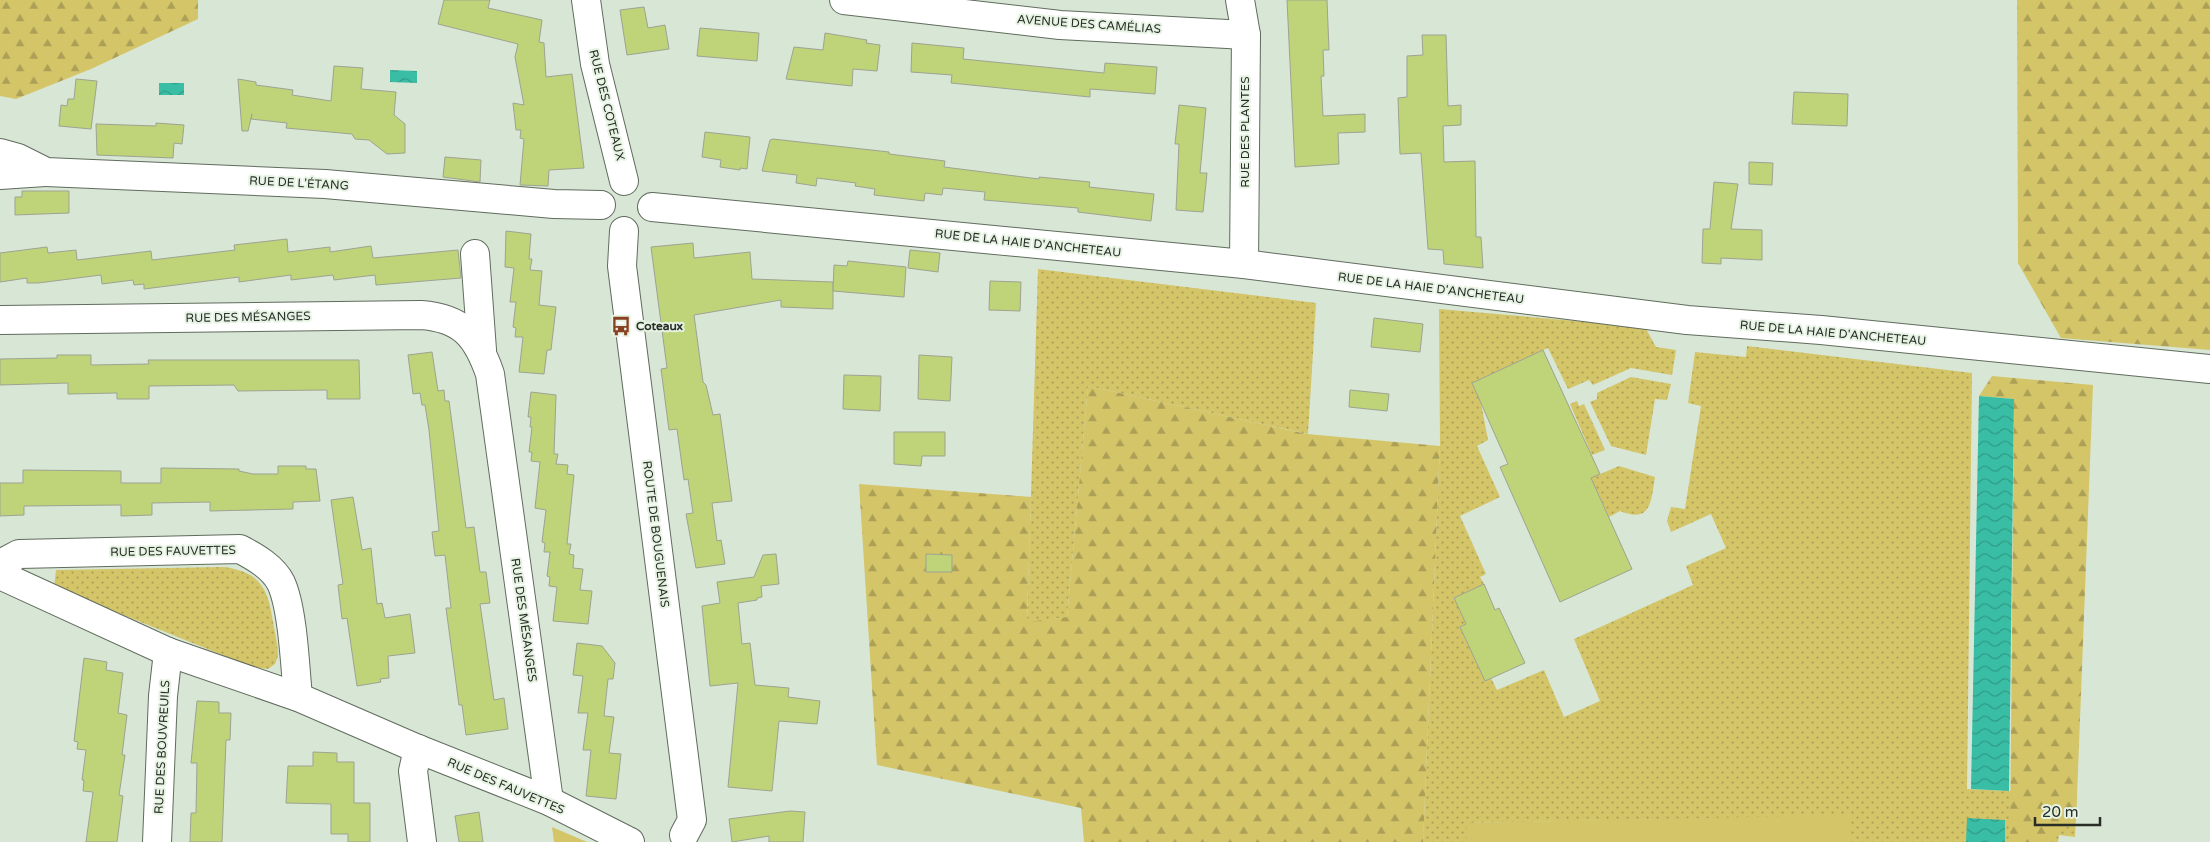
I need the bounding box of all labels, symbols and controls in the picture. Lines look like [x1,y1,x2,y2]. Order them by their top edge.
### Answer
street label: AVENUE DES CAMÉLIAS [1017,12,1161,36]
street label: RUE DES COTEAUX [586,48,628,162]
street label: RUE DES PLANTES [1238,76,1252,188]
street label: RUE DE L'ÉTANG [249,173,349,193]
street label: RUE DE LA HAIE D'ANCHETEAU [934,226,1122,260]
street label: RUE DE LA HAIE D'ANCHETEAU [1337,270,1525,306]
street label: RUE DES MÉSANGES [185,309,311,325]
bus stop icon: Coteaux [610,315,632,337]
street label: RUE DE LA HAIE D'ANCHETEAU [1739,318,1927,348]
place label: Coteaux [636,319,684,333]
street label: ROUTE DE BOUGUENAIS [640,460,672,608]
street label: RUE DES FAUVETTES [110,543,236,559]
street label: RUE DES MÉSANGES [508,557,540,683]
street label: RUE DES BOUVREUILS [152,680,172,814]
street label: RUE DES FAUVETTES [445,755,567,817]
scale bar [2035,794,2100,826]
text: 20 m [2042,803,2079,821]

